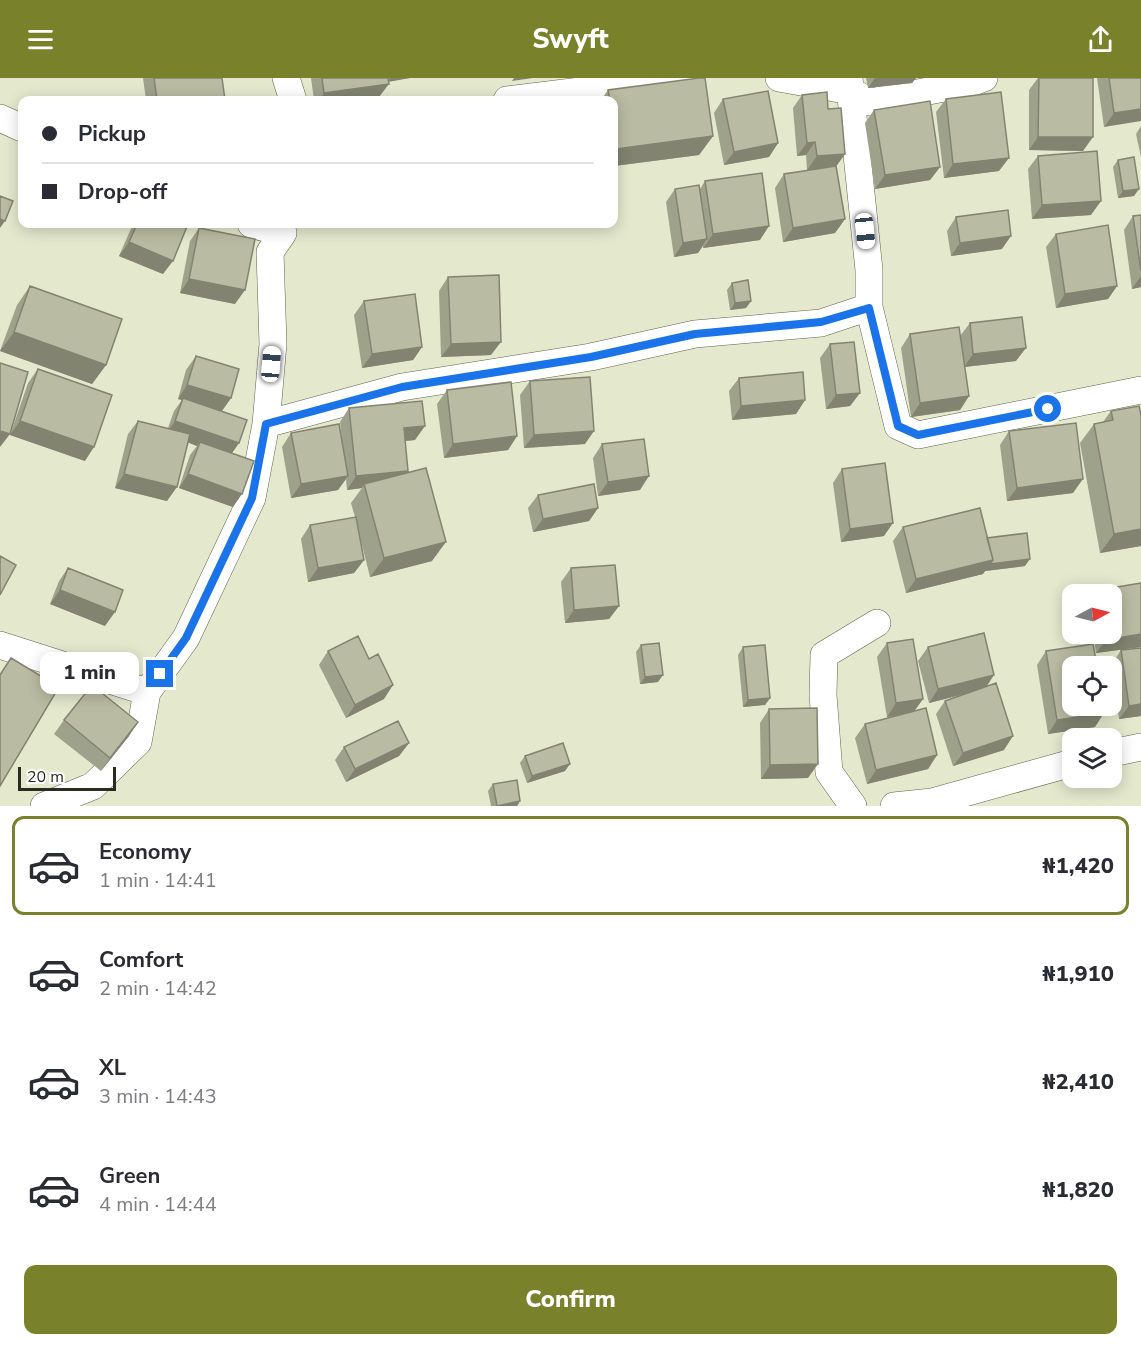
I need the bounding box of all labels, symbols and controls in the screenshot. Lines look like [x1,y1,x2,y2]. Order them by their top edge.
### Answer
text: Swyft [532,21,609,58]
icon: menu [24,23,57,56]
icon: share [1084,23,1117,56]
text: Pickup [78,119,146,149]
text: Drop-off [78,177,167,207]
car [854,212,876,250]
car [260,345,282,383]
route start [1034,395,1061,422]
north arrow [1062,584,1122,644]
map controls [1062,584,1122,788]
callout: 1 min [40,653,139,695]
button: locate [1062,656,1122,716]
text: 1 min [63,659,116,686]
route end [146,660,173,687]
button: layers [1062,728,1122,788]
scale bar [18,764,116,792]
text: 20 m [27,766,64,788]
text: Economy [99,837,191,867]
icon: car [27,839,81,893]
text: ₦1,420 [1042,851,1114,881]
text: 1 min · 14:41 [99,867,217,894]
text: Comfort [99,945,183,975]
icon: car [27,947,81,1001]
text: ₦1,910 [1042,959,1114,989]
text: 2 min · 14:42 [99,975,217,1002]
text: XL [99,1053,126,1083]
icon: car [27,1055,81,1109]
text: ₦2,410 [1042,1067,1114,1097]
text: 3 min · 14:43 [99,1083,217,1110]
text: Green [99,1161,160,1191]
icon: car [27,1163,81,1217]
text: ₦1,820 [1042,1175,1114,1205]
text: 4 min · 14:44 [99,1191,217,1218]
button: Confirm [24,1265,1117,1334]

